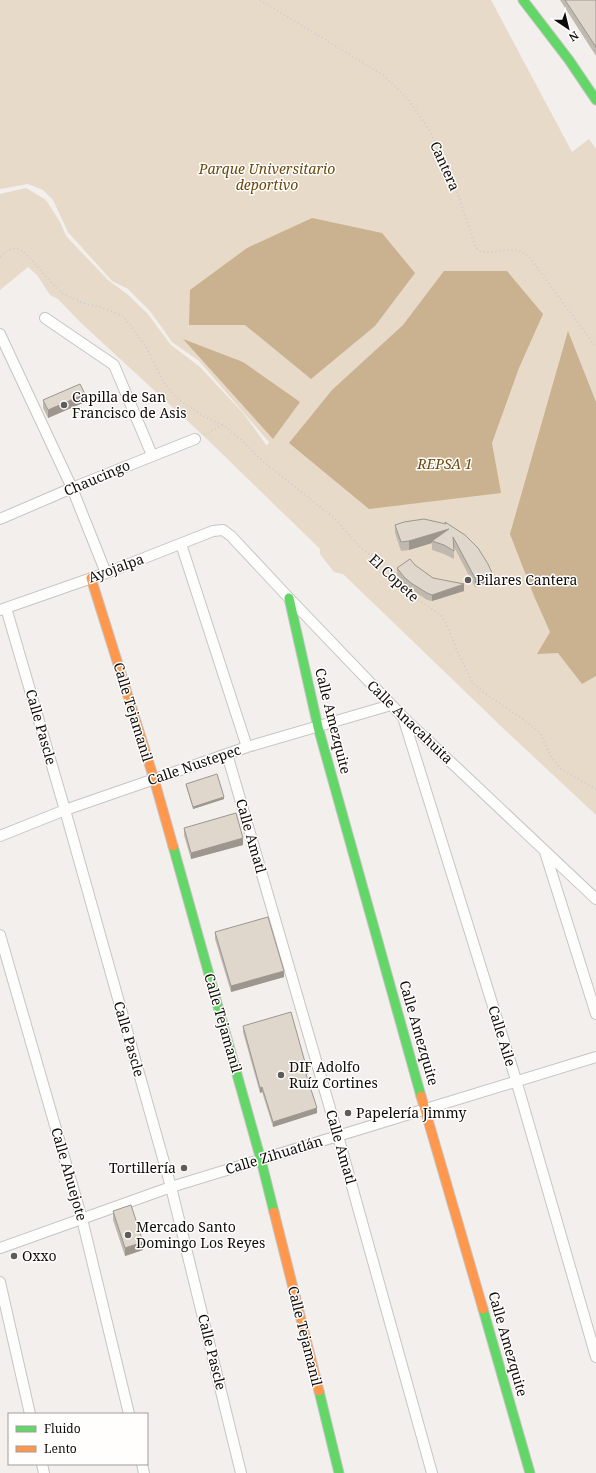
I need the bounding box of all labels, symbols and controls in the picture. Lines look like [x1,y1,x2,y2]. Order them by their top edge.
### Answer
north arrow [548,8,588,48]
text: N [566,28,582,45]
street label: Cantera [426,138,465,194]
park label: Parque Universitario deportivo [198,159,335,194]
place label: Capilla de San Francisco de Asis [72,387,186,422]
marker: Capilla de San Francisco de Asis [59,400,69,410]
park label: REPSA 1 [416,454,473,473]
street label: Chaucingo [61,455,133,500]
street label: Ayojalpa [85,549,146,586]
street label: El Copete [365,550,423,606]
place label: Pilares Cantera [476,570,577,589]
marker: Pilares Cantera [463,575,473,585]
street label: Calle Tejamanil [109,660,158,764]
street label: Calle Amezquite [311,666,356,776]
street label: Calle Anacahuita [363,676,458,768]
street label: Calle Pascle [22,687,61,767]
street label: Calle Nustepec [145,740,243,789]
street label: Calle Amatl [232,796,271,876]
street label: Calle Tejamanil [200,971,247,1075]
street label: Calle Amezquite [395,978,444,1088]
street label: Calle Pascle [110,999,149,1079]
street label: Calle Aile [484,1003,521,1069]
place label: DIF Adolfo Ruíz Cortines [289,1057,378,1092]
marker: DIF Adolfo Ruíz Cortines [276,1070,286,1080]
place label: Papelería Jimmy [356,1103,467,1122]
street label: Calle Amatl [322,1107,361,1187]
marker: Papelería Jimmy [343,1108,353,1118]
street label: Calle Ahuejote [47,1125,92,1223]
street label: Calle Zihuatlán [223,1131,325,1178]
place label: Tortillería [109,1158,176,1177]
marker: Tortillería [179,1163,189,1173]
place label: Mercado Santo Domingo Los Reyes [136,1217,265,1252]
marker: Mercado Santo Domingo Los Reyes [123,1230,133,1240]
place label: Oxxo [22,1246,57,1265]
marker: Oxxo [9,1251,19,1261]
street label: Calle Tejamanil [284,1284,327,1389]
street label: Calle Amezquite [484,1289,533,1399]
street label: Calle Pascle [194,1312,231,1392]
legend [8,1413,148,1465]
text: Fluido [44,1420,81,1437]
text: Lento [44,1440,77,1457]

